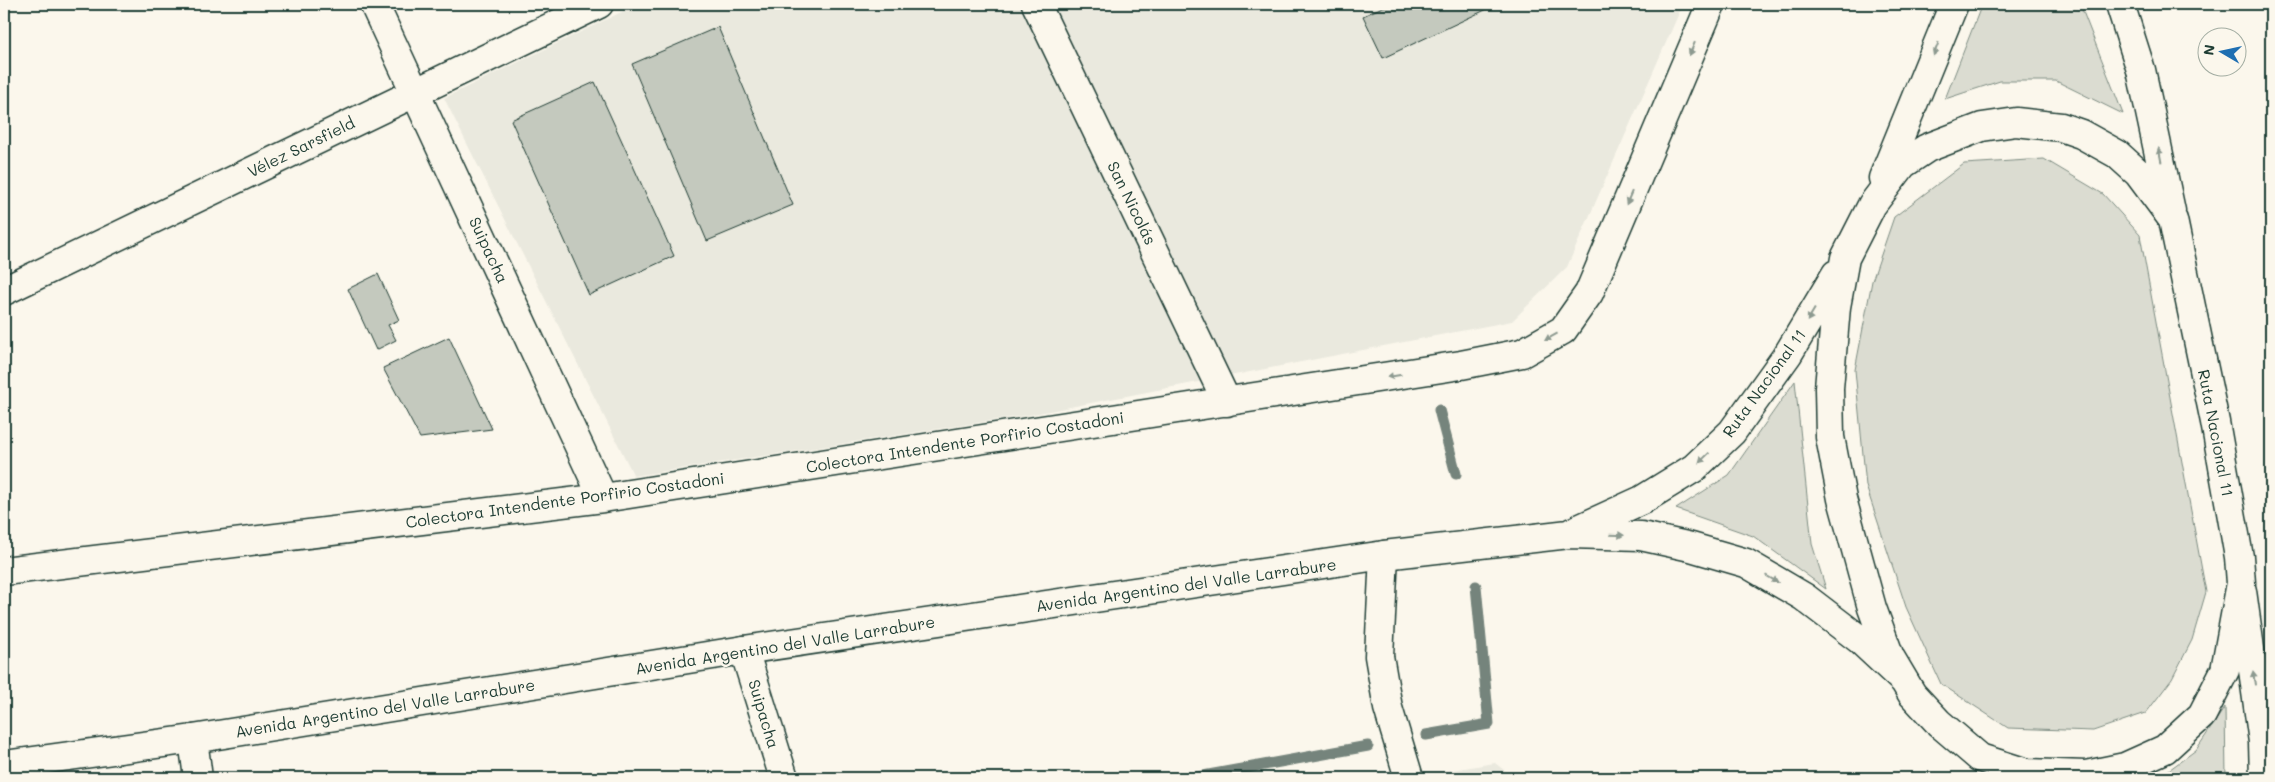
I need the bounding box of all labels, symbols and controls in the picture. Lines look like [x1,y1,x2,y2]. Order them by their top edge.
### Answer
north arrow [2198,28,2248,78]
one-way arrow [1688,42,1696,56]
one-way arrow [1932,42,1940,56]
text: N [2198,43,2219,57]
street label: Vélez Sarsfield [244,112,358,182]
one-way arrow [2156,147,2164,163]
street label: San Nicolás [1103,158,1162,248]
one-way arrow [1624,191,1632,205]
street label: Suipacha [465,213,514,286]
one-way arrow [1807,308,1816,321]
street label: Ruta Nacional 11 [1717,324,1810,441]
one-way arrow [1544,333,1557,342]
street label: Ruta Nacional 11 [2194,368,2239,498]
one-way arrow [1386,372,1402,380]
street label: Colectora Intendente Porfirio Costadoni [804,406,1125,477]
one-way arrow [1699,452,1711,464]
street label: Colectora Intendente Porfirio Costadoni [404,467,726,532]
one-way arrow [1610,532,1626,540]
street label: Avenida Argentino del Valle Larrabure [1034,553,1338,616]
one-way arrow [1766,574,1779,583]
street label: Avenida Argentino del Valle Larrabure [634,610,936,679]
one-way arrow [2249,669,2257,685]
street label: Avenida Argentino del Valle Larrabure [234,673,536,742]
street label: Suipacha [744,677,785,751]

